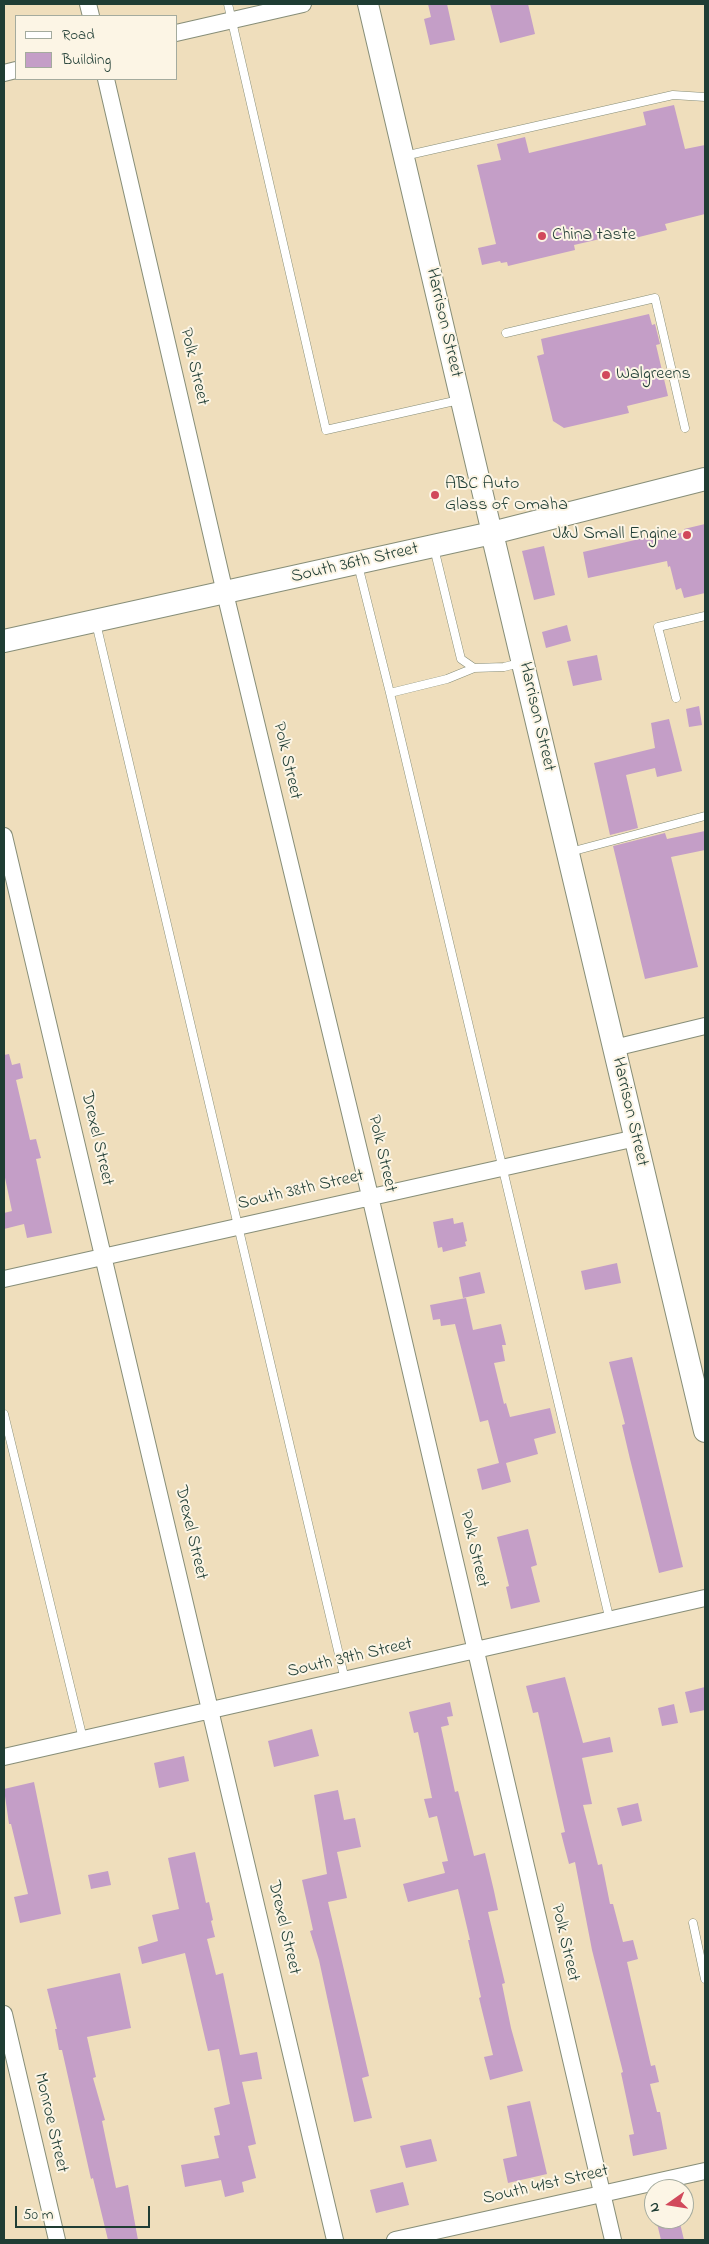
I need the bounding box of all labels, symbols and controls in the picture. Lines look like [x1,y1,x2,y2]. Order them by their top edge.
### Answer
legend [15,15,178,80]
text: Road [62,24,95,46]
text: Building [62,49,111,71]
place label: China taste [552,225,636,247]
marker: China taste [536,230,548,242]
street label: Harrison Street [420,266,466,380]
street label: Polk Street [174,326,212,408]
place label: Walgreens [616,364,691,386]
marker: Walgreens [600,369,612,381]
place label: ABC Auto Glass of Omaha [445,474,568,516]
marker: ABC Auto Glass of Omaha [429,489,441,501]
place label: J&J Small Engine [553,524,677,546]
marker: J&J Small Engine [681,529,693,541]
street label: South 36th Street [289,539,421,589]
street label: Harrison Street [513,660,559,774]
street label: Polk Street [267,720,305,802]
street label: Harrison Street [606,1055,652,1169]
street label: Drexel Street [75,1090,117,1188]
street label: Polk Street [362,1113,400,1195]
street label: South 38th Street [236,1166,366,1216]
street label: Drexel Street [169,1484,211,1582]
street label: Polk Street [454,1508,492,1590]
street label: South 39th Street [285,1634,415,1684]
street label: Drexel Street [262,1879,304,1977]
street label: Polk Street [545,1902,583,1984]
street label: Monroe Street [28,2071,72,2175]
street label: South 41st Street [481,2161,611,2211]
north arrow [644,2179,694,2229]
scale bar [18,2196,152,2228]
text: N [644,2200,666,2214]
text: 50 m [23,2204,53,2226]

